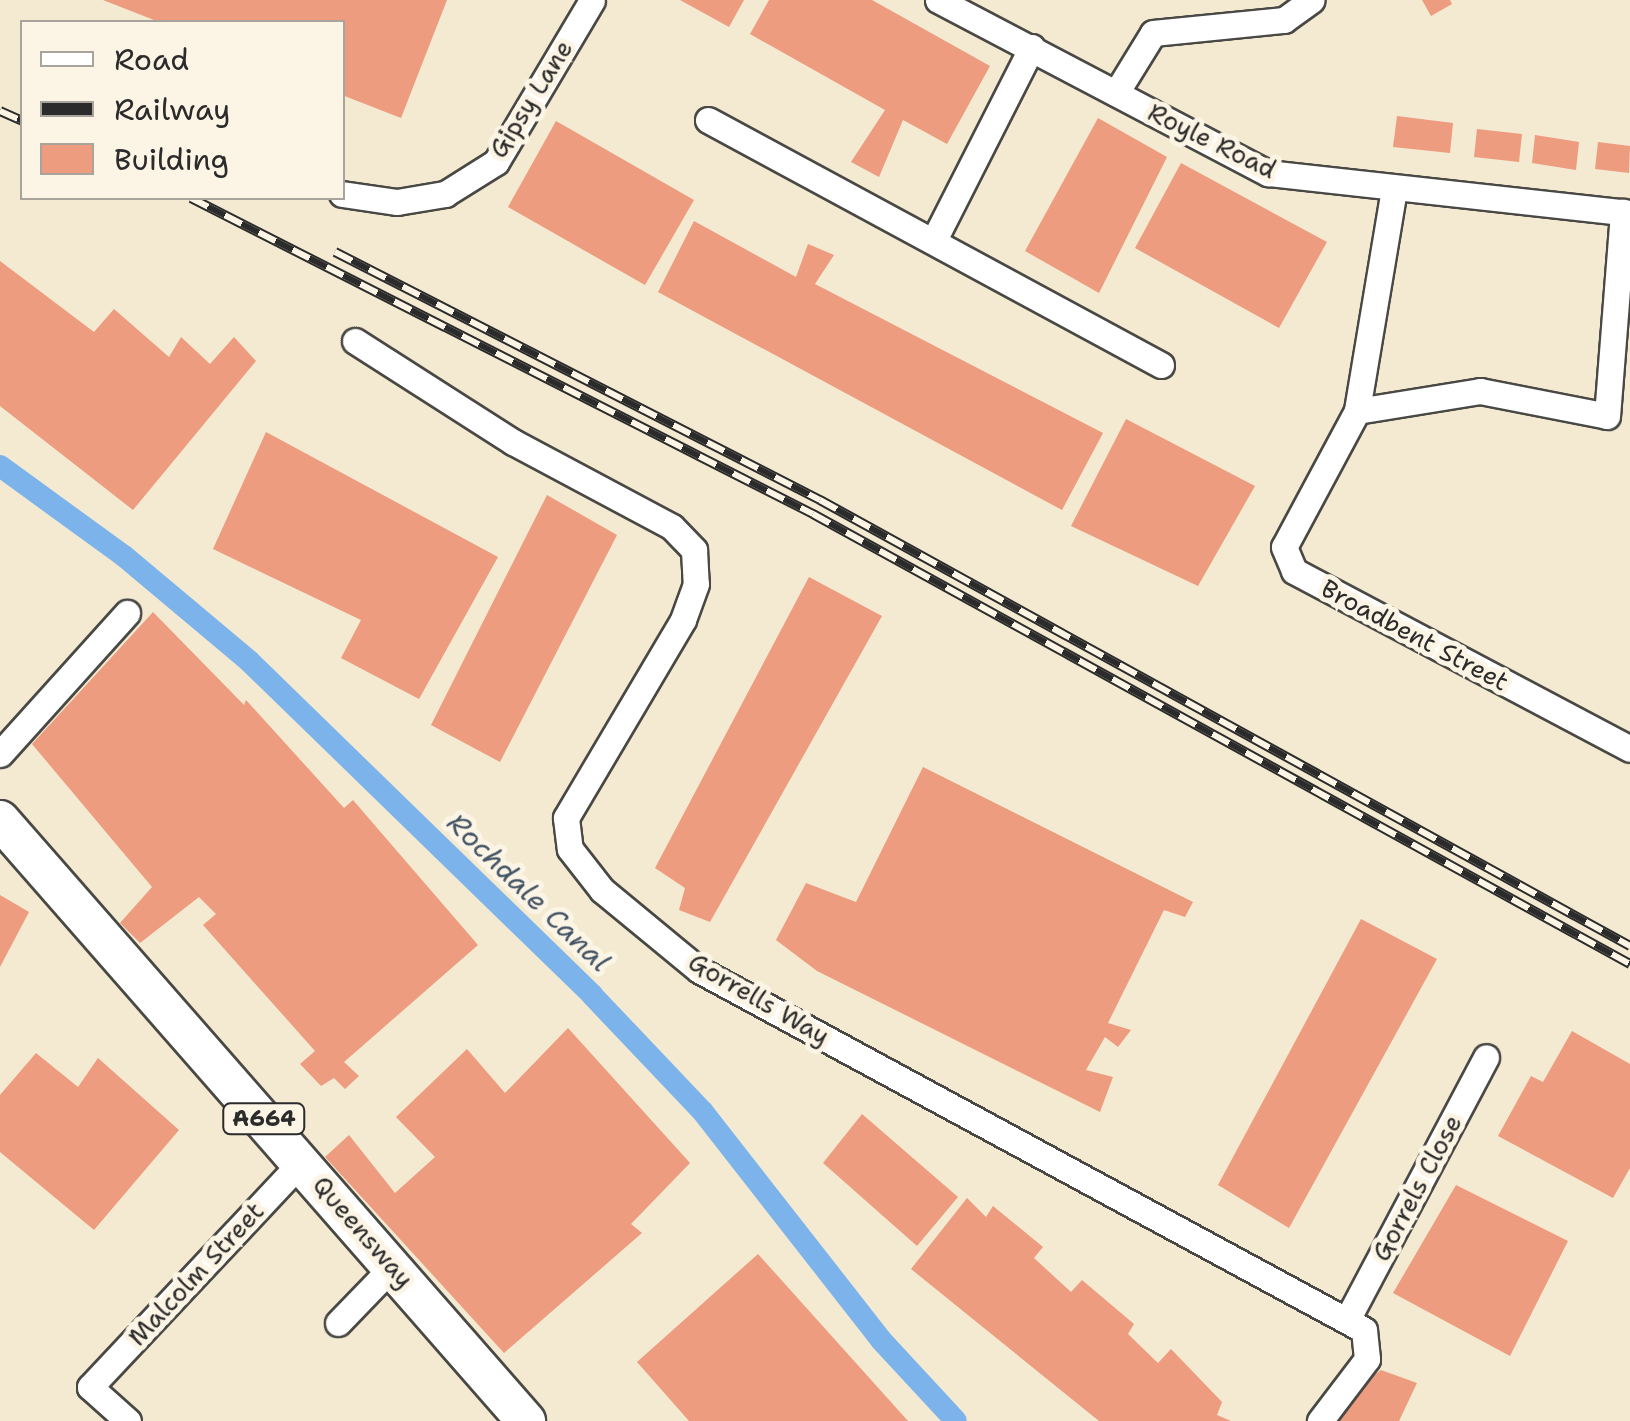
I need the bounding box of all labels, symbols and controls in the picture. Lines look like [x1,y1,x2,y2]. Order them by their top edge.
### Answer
legend [20,20,345,200]
street label: Gipsy Lane [483,35,579,163]
text: Road [114,39,189,80]
text: Railway [114,89,230,130]
street label: Royle Road [1143,97,1281,185]
text: Building [114,139,229,180]
street label: Broadbent Street [1316,573,1514,697]
water label: Rochdale Canal [441,806,617,978]
street label: Gorrells Way [683,947,835,1051]
road number: A664 [222,1102,306,1136]
street label: Gorrels Close [1366,1110,1468,1266]
street label: Queensway [306,1170,420,1294]
street label: Malcolm Street [122,1196,270,1352]

